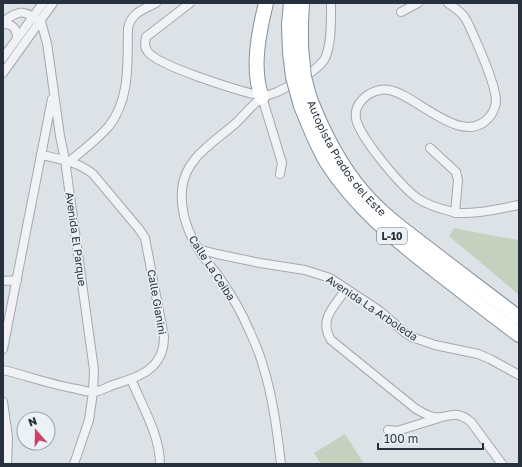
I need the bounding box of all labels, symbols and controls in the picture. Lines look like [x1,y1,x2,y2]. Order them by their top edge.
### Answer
street label: Autopista Prados del Este [305,98,389,218]
street label: Avenida El Parque [63,191,90,287]
road number: L-10 [377,228,407,244]
street label: Calle La Ceiba [187,233,238,303]
street label: Calle Gianini [145,268,170,336]
street label: Avenida La Arboleda [324,272,421,343]
north arrow [16,411,56,451]
text: N [26,414,39,429]
scale bar [378,425,483,451]
text: 100 m [384,431,418,446]

